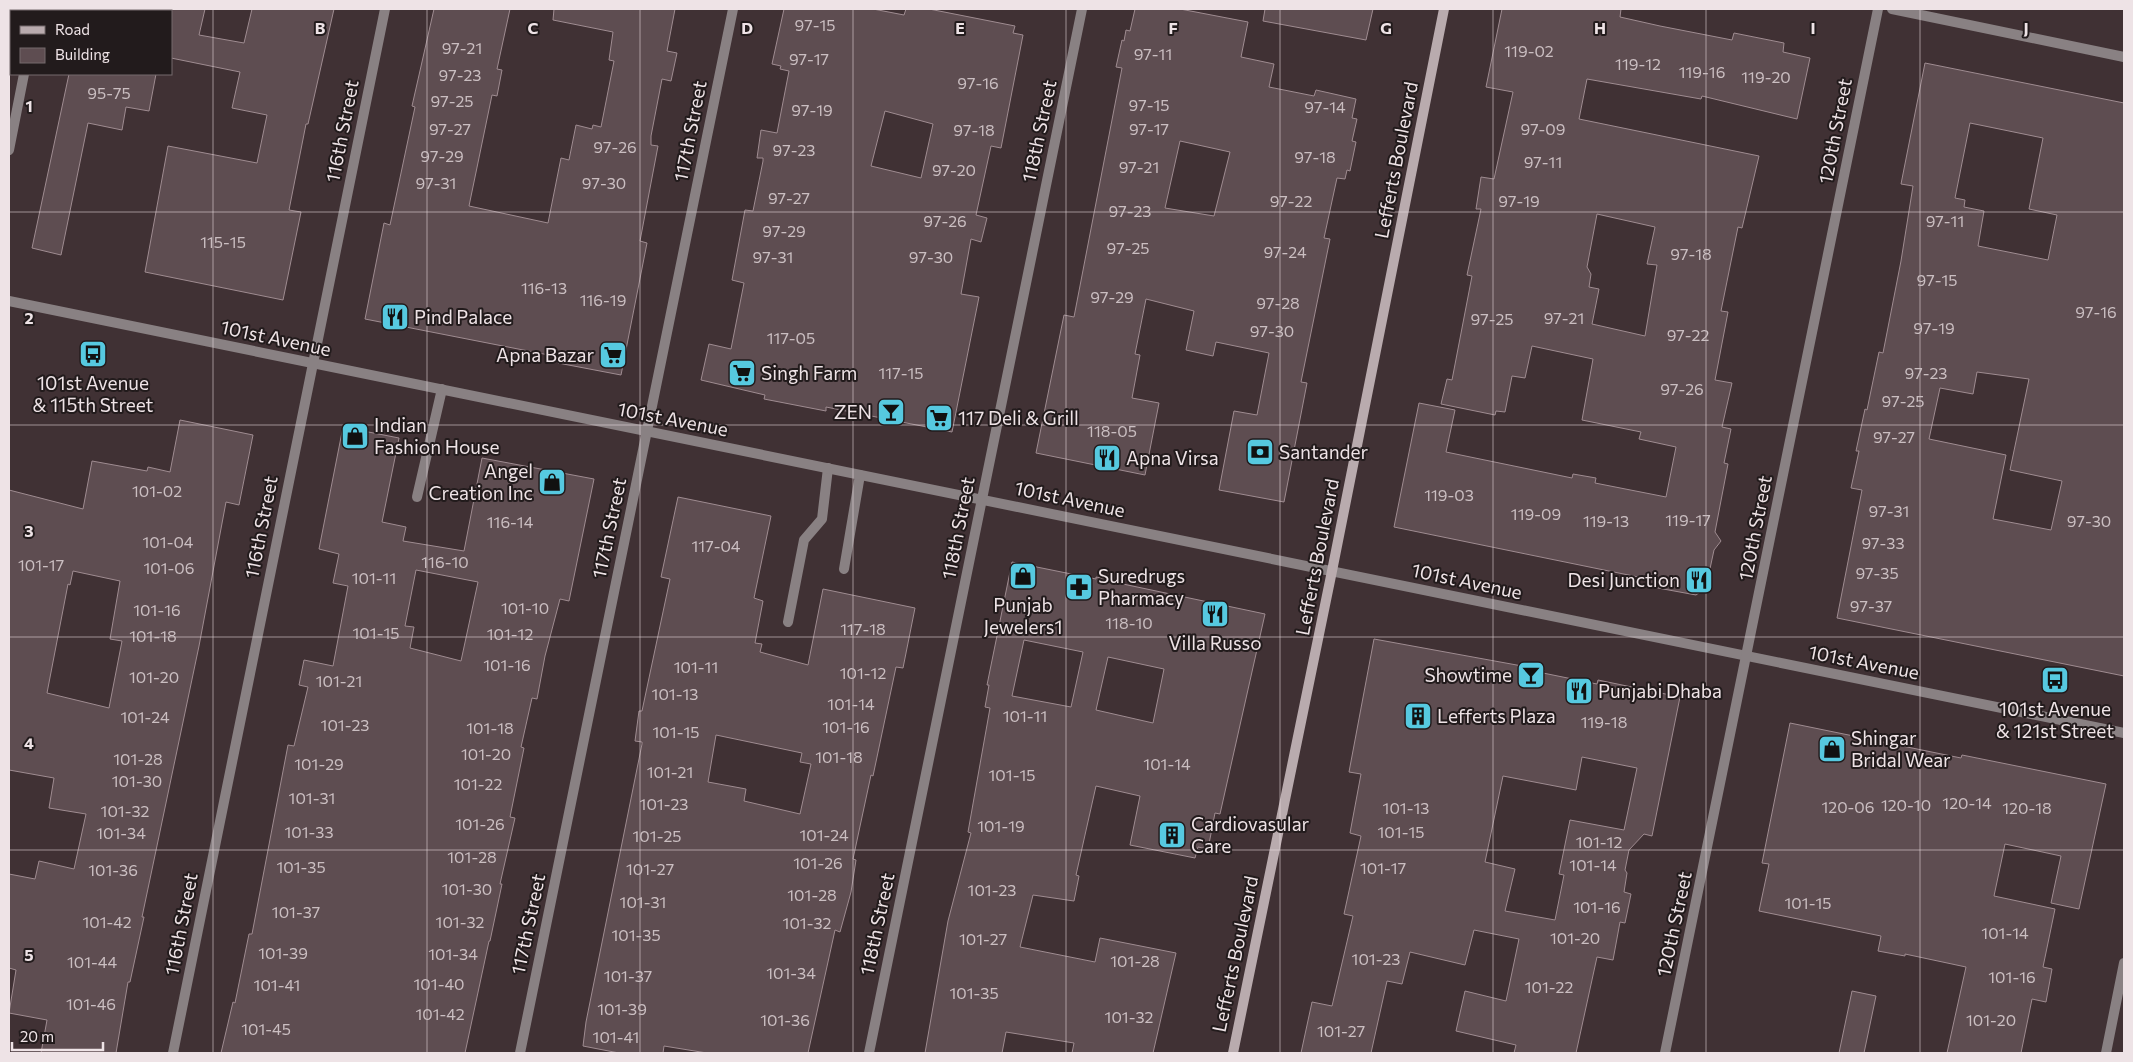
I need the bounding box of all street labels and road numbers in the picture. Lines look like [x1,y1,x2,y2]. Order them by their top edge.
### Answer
street label: 120th Street [1813,76,1856,186]
street label: 116th Street [320,78,363,184]
street label: 117th Street [668,78,711,183]
street label: 118th Street [1016,78,1061,184]
street label: Lefferts Boulevard [1369,80,1422,240]
street label: 101st Avenue [219,315,333,360]
street label: 101st Avenue [616,397,730,440]
street label: 120th Street [1733,473,1776,583]
street label: 116th Street [239,474,282,580]
street label: 117th Street [587,475,630,580]
street label: 118th Street [936,475,979,581]
street label: 101st Avenue [1013,476,1127,521]
street label: Lefferts Boulevard [1290,477,1343,637]
street label: 101st Avenue [1410,558,1524,603]
street label: 101st Avenue [1807,640,1921,683]
street label: 120th Street [1651,869,1696,979]
street label: 116th Street [159,871,202,977]
street label: 117th Street [506,871,549,976]
street label: 118th Street [854,871,899,977]
street label: Lefferts Boulevard [1207,874,1262,1034]

